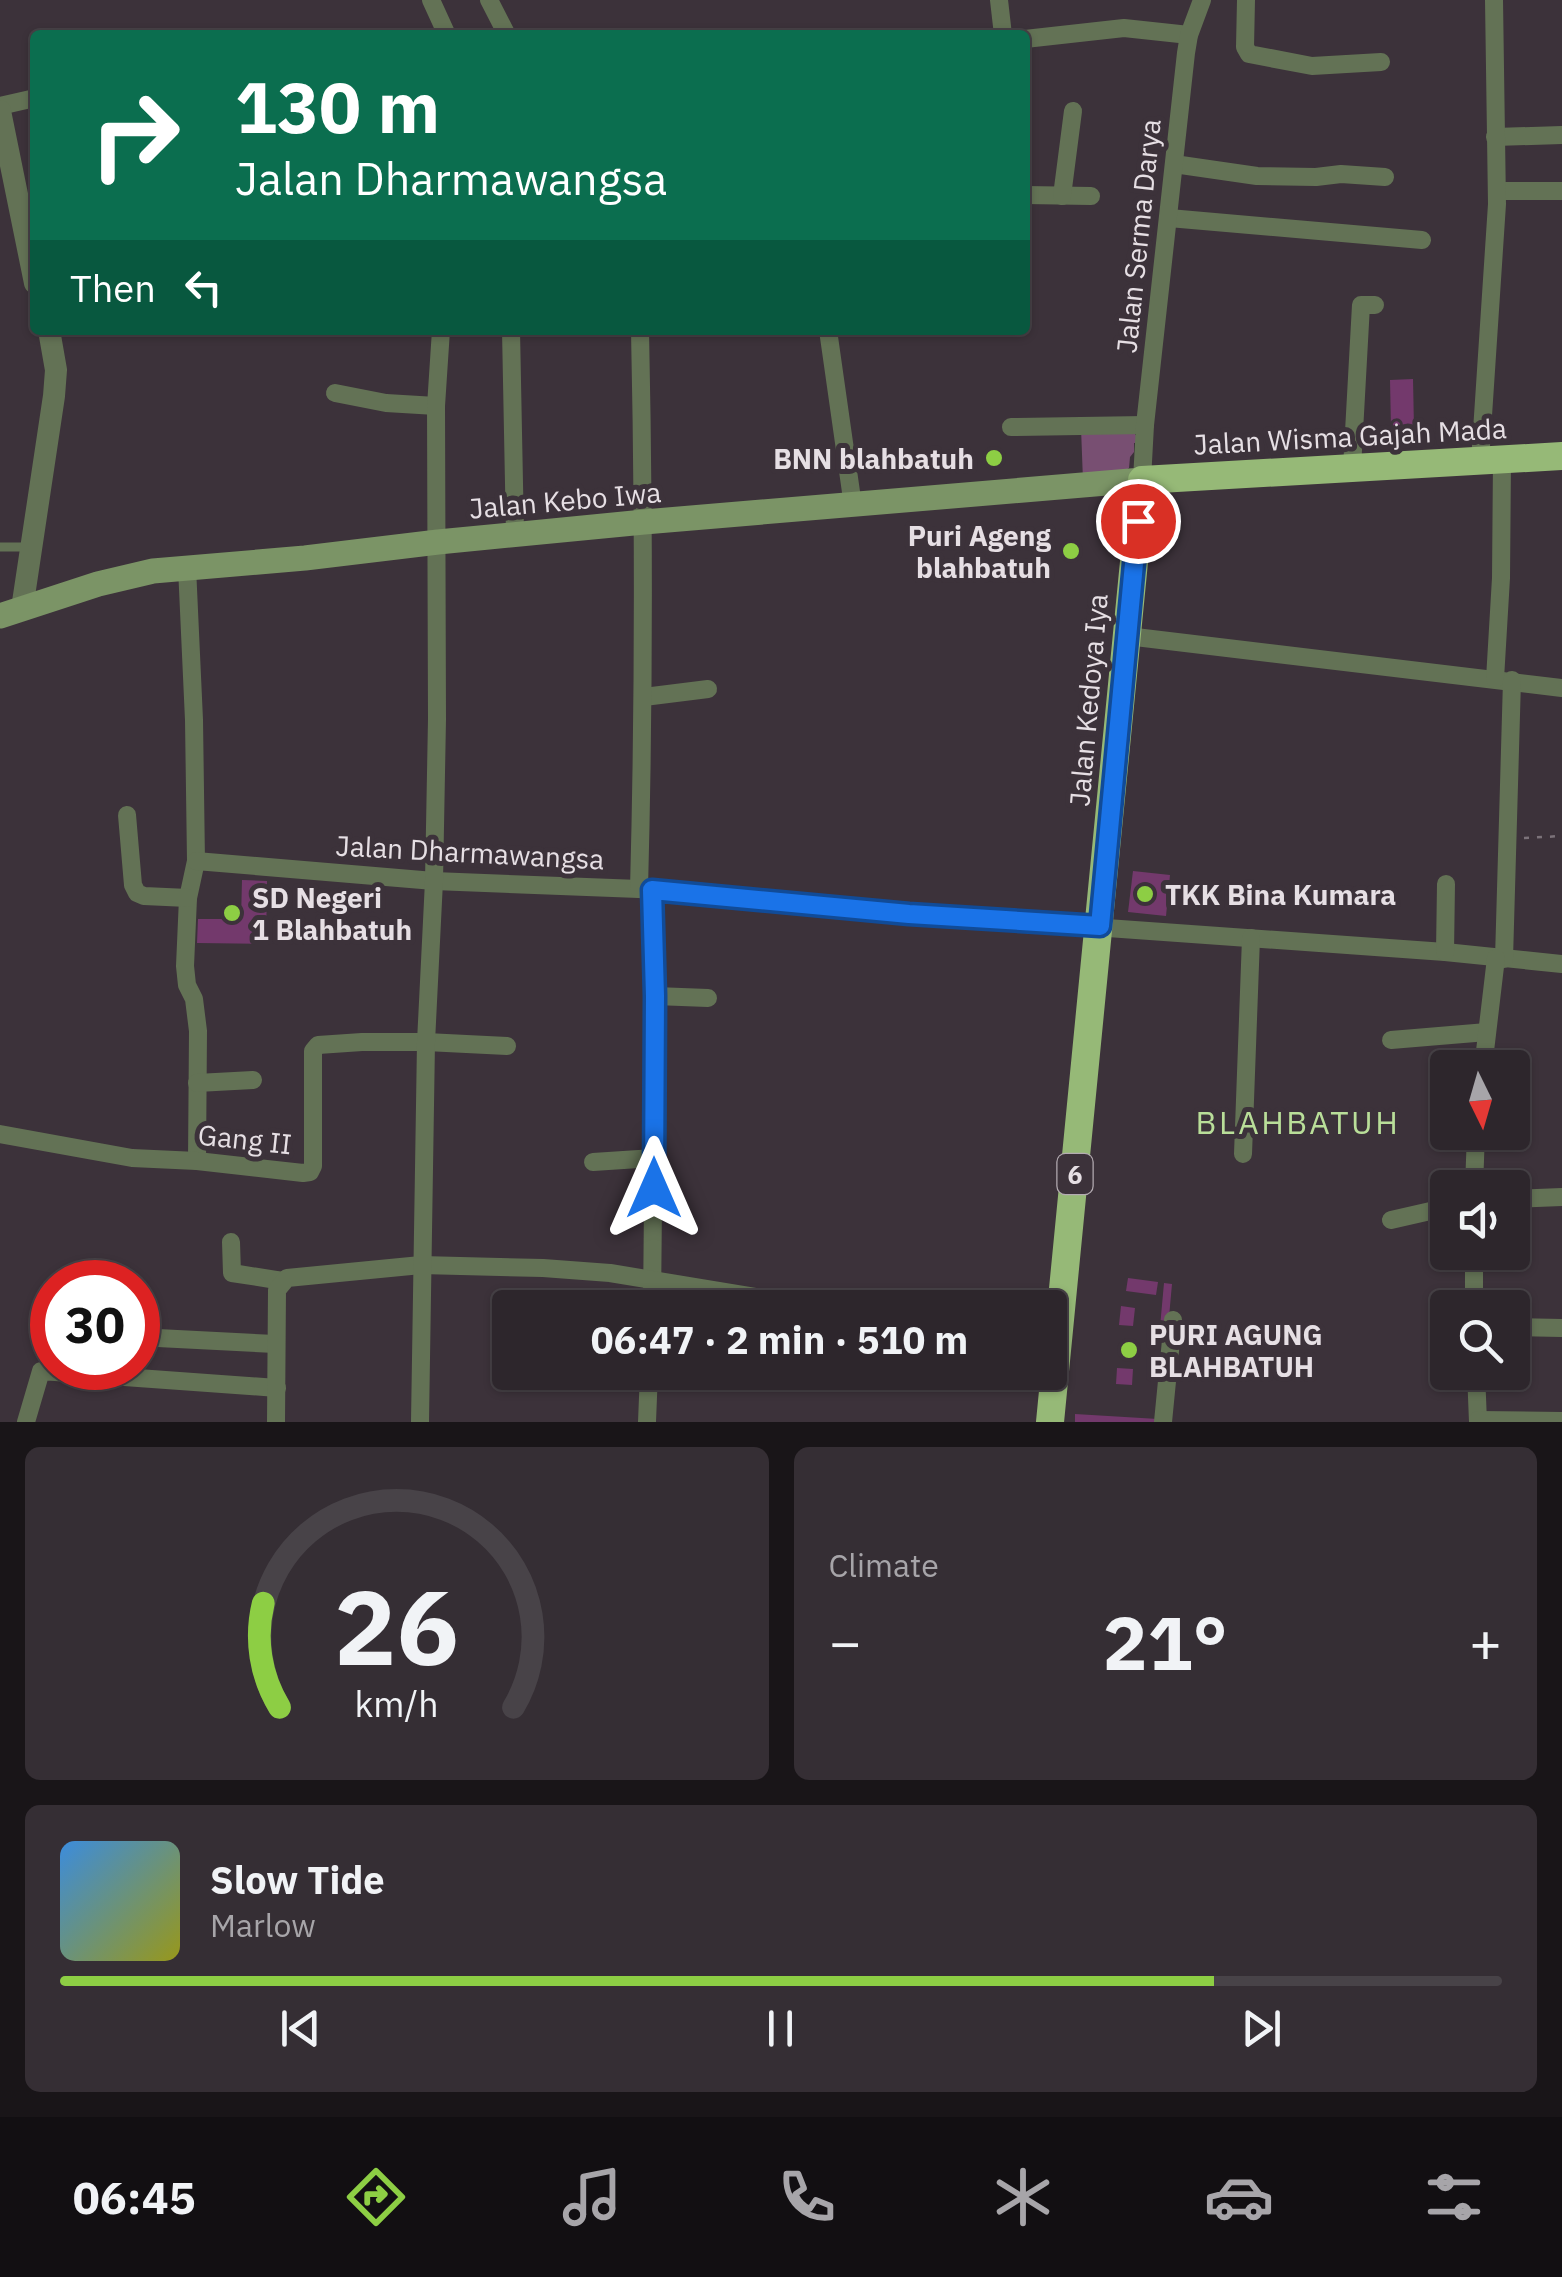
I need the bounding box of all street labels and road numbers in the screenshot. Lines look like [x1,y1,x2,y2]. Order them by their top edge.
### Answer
street label: Jalan Serma Darya [1107,117,1169,355]
street label: Jalan Wisma Gajah Mada [1192,409,1508,463]
street label: Jalan Kebo Iwa [467,473,663,527]
street label: Jalan Kedoya Iya [1060,592,1116,808]
street label: Jalan Dharmawangsa [335,826,605,878]
street label: Gang II [196,1116,294,1162]
road number: 6 [1058,1154,1092,1194]

